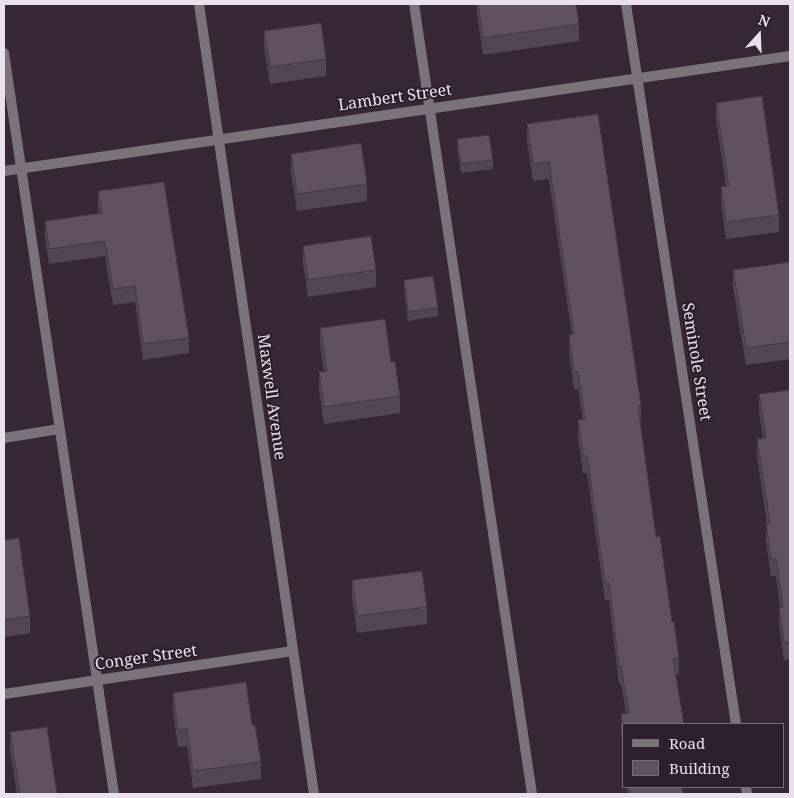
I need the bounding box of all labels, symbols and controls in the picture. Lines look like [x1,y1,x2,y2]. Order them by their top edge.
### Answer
north arrow [734,10,784,60]
text: N [756,10,773,31]
street label: Lambert Street [337,81,453,115]
street label: Seminole Street [677,302,715,422]
street label: Maxwell Avenue [253,333,289,461]
street label: Conger Street [94,641,198,675]
legend [622,723,784,788]
text: Road [669,733,705,753]
text: Building [669,758,730,778]

